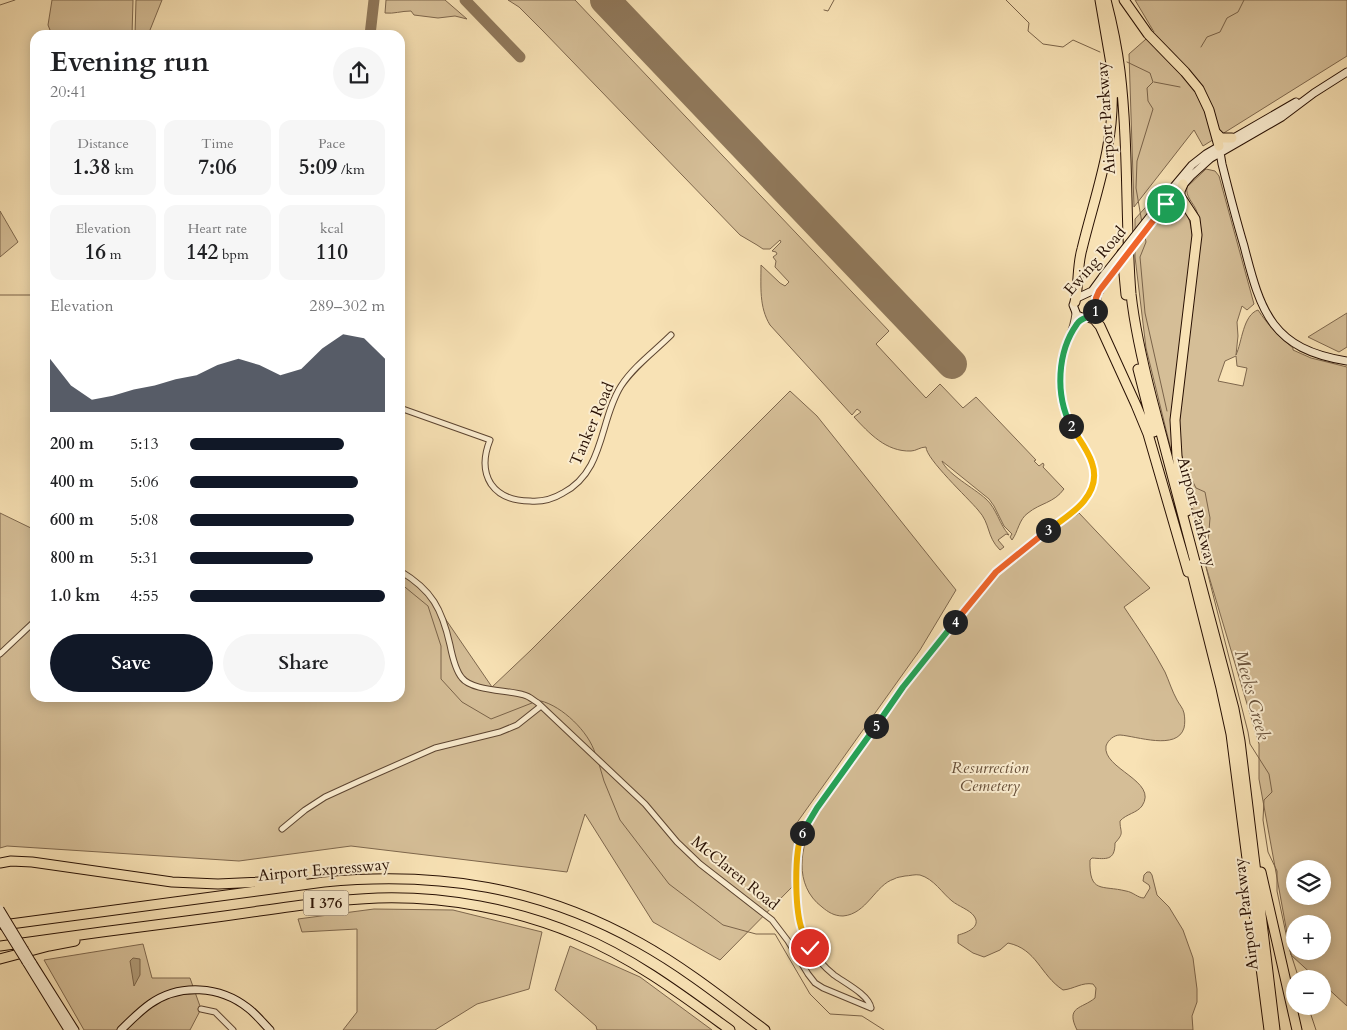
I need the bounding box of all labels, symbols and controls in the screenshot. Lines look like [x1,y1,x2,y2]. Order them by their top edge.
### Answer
text: Evening run [50,43,209,81]
button: share [333,47,385,99]
street label: Airport Parkway [1091,60,1121,175]
text: 20:41 [50,81,87,103]
text: Distance [78,134,129,153]
text: Time [201,134,234,153]
text: Pace [318,134,345,153]
text: 1.38 [72,153,111,182]
text: 7:06 [198,153,237,182]
text: 5:09 [299,153,337,182]
text: km [111,160,134,179]
text: /km [337,160,365,179]
pin [1145,183,1187,225]
icon: arrive [1152,190,1180,218]
text: Elevation [75,219,131,238]
text: Heart rate [188,219,247,238]
text: kcal [320,219,344,238]
street label: Ewing Road [1059,221,1131,300]
text: 16 [85,238,106,267]
text: 142 [186,238,218,267]
text: 110 [316,238,348,267]
text: m [106,245,122,264]
text: bpm [218,245,249,264]
text: Elevation [50,295,114,317]
text: 289–302 m [309,295,385,317]
pin: 1 [1082,298,1108,324]
text: 1 [1092,302,1099,321]
street label: Tanker Road [565,378,620,469]
pin: 2 [1058,414,1084,438]
text: 2 [1068,417,1075,436]
text: 200 m [50,433,94,455]
text: 5:13 [130,433,159,455]
street label: Airport Parkway [1172,455,1222,570]
text: 400 m [50,471,94,493]
text: 5:06 [130,471,159,493]
text: 600 m [50,509,94,531]
text: 5:08 [130,509,159,531]
pin: 3 [1036,518,1060,542]
text: 3 [1045,521,1052,540]
text: 800 m [50,547,94,569]
text: 5:31 [130,547,159,569]
text: 1.0 km [50,585,100,607]
text: 4:55 [130,585,159,607]
pin: 4 [942,610,968,634]
text: 4 [952,613,959,632]
button: Save [50,634,213,692]
button: Share [223,634,385,692]
water label: Meeks Creek [1228,647,1276,743]
pin: 5 [864,714,888,738]
text: 5 [873,717,880,736]
park label: Resurrection Cemetery [951,757,1029,797]
pin: 6 [790,820,814,846]
text: 6 [799,824,806,843]
street label: McClaren Road [686,831,784,916]
street label: Airport Expressway [257,853,391,887]
street label: Airport Parkway [1228,856,1264,971]
map controls [1286,860,1331,1015]
button: layers [1286,860,1331,905]
road number: I 376 [304,890,348,916]
button: + [1286,915,1331,960]
pin [789,927,831,969]
icon: check [796,934,824,962]
button: − [1286,970,1331,1015]

